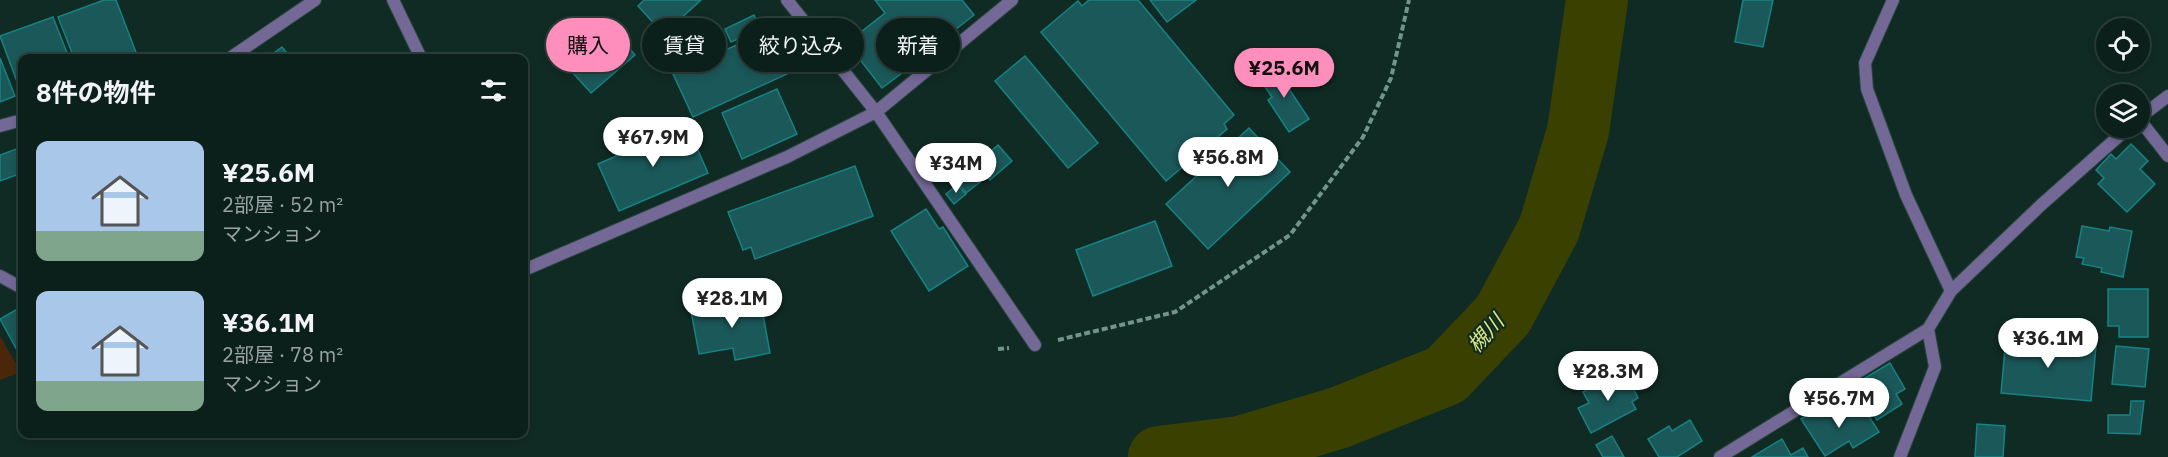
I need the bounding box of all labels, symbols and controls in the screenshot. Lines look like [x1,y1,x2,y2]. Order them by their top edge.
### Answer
chip: 購入 [546,18,630,72]
chip: 賃貸 [642,18,726,72]
chip: 絞り込み [738,18,864,72]
chip: 新着 [876,18,960,72]
map controls [2096,18,2150,138]
button: locate [2096,18,2150,72]
pin: ¥25.6M [1235,48,1333,99]
text: ¥25.6M [1248,54,1320,81]
icon: filters [477,74,510,107]
text: 8件の物件 [36,75,156,109]
button: layers [2096,84,2150,138]
pin: ¥67.9M [604,117,702,168]
text: ¥67.9M [617,123,689,150]
pin: ¥56.8M [1179,137,1277,188]
pin: ¥34M [920,143,992,194]
text: ¥56.8M [1192,143,1264,170]
text: ¥34M [929,149,983,176]
text: ¥25.6M [222,155,315,189]
icon: home [84,165,156,237]
text: 2部屋 · 52 m² [222,191,343,218]
text: マンション [222,220,322,247]
pin: ¥28.1M [683,278,781,329]
text: ¥28.1M [696,284,768,311]
text: ¥36.1M [222,305,315,339]
water label: 槻川 [1461,307,1511,358]
icon: home [84,315,156,387]
pin: ¥36.1M [1999,318,2097,369]
text: ¥36.1M [2012,324,2084,351]
text: 2部屋 · 78 m² [222,341,343,368]
pin: ¥28.3M [1559,351,1657,402]
text: ¥28.3M [1572,357,1644,384]
text: マンション [222,370,322,397]
pin: ¥56.7M [1790,378,1888,429]
text: ¥56.7M [1803,384,1875,411]

